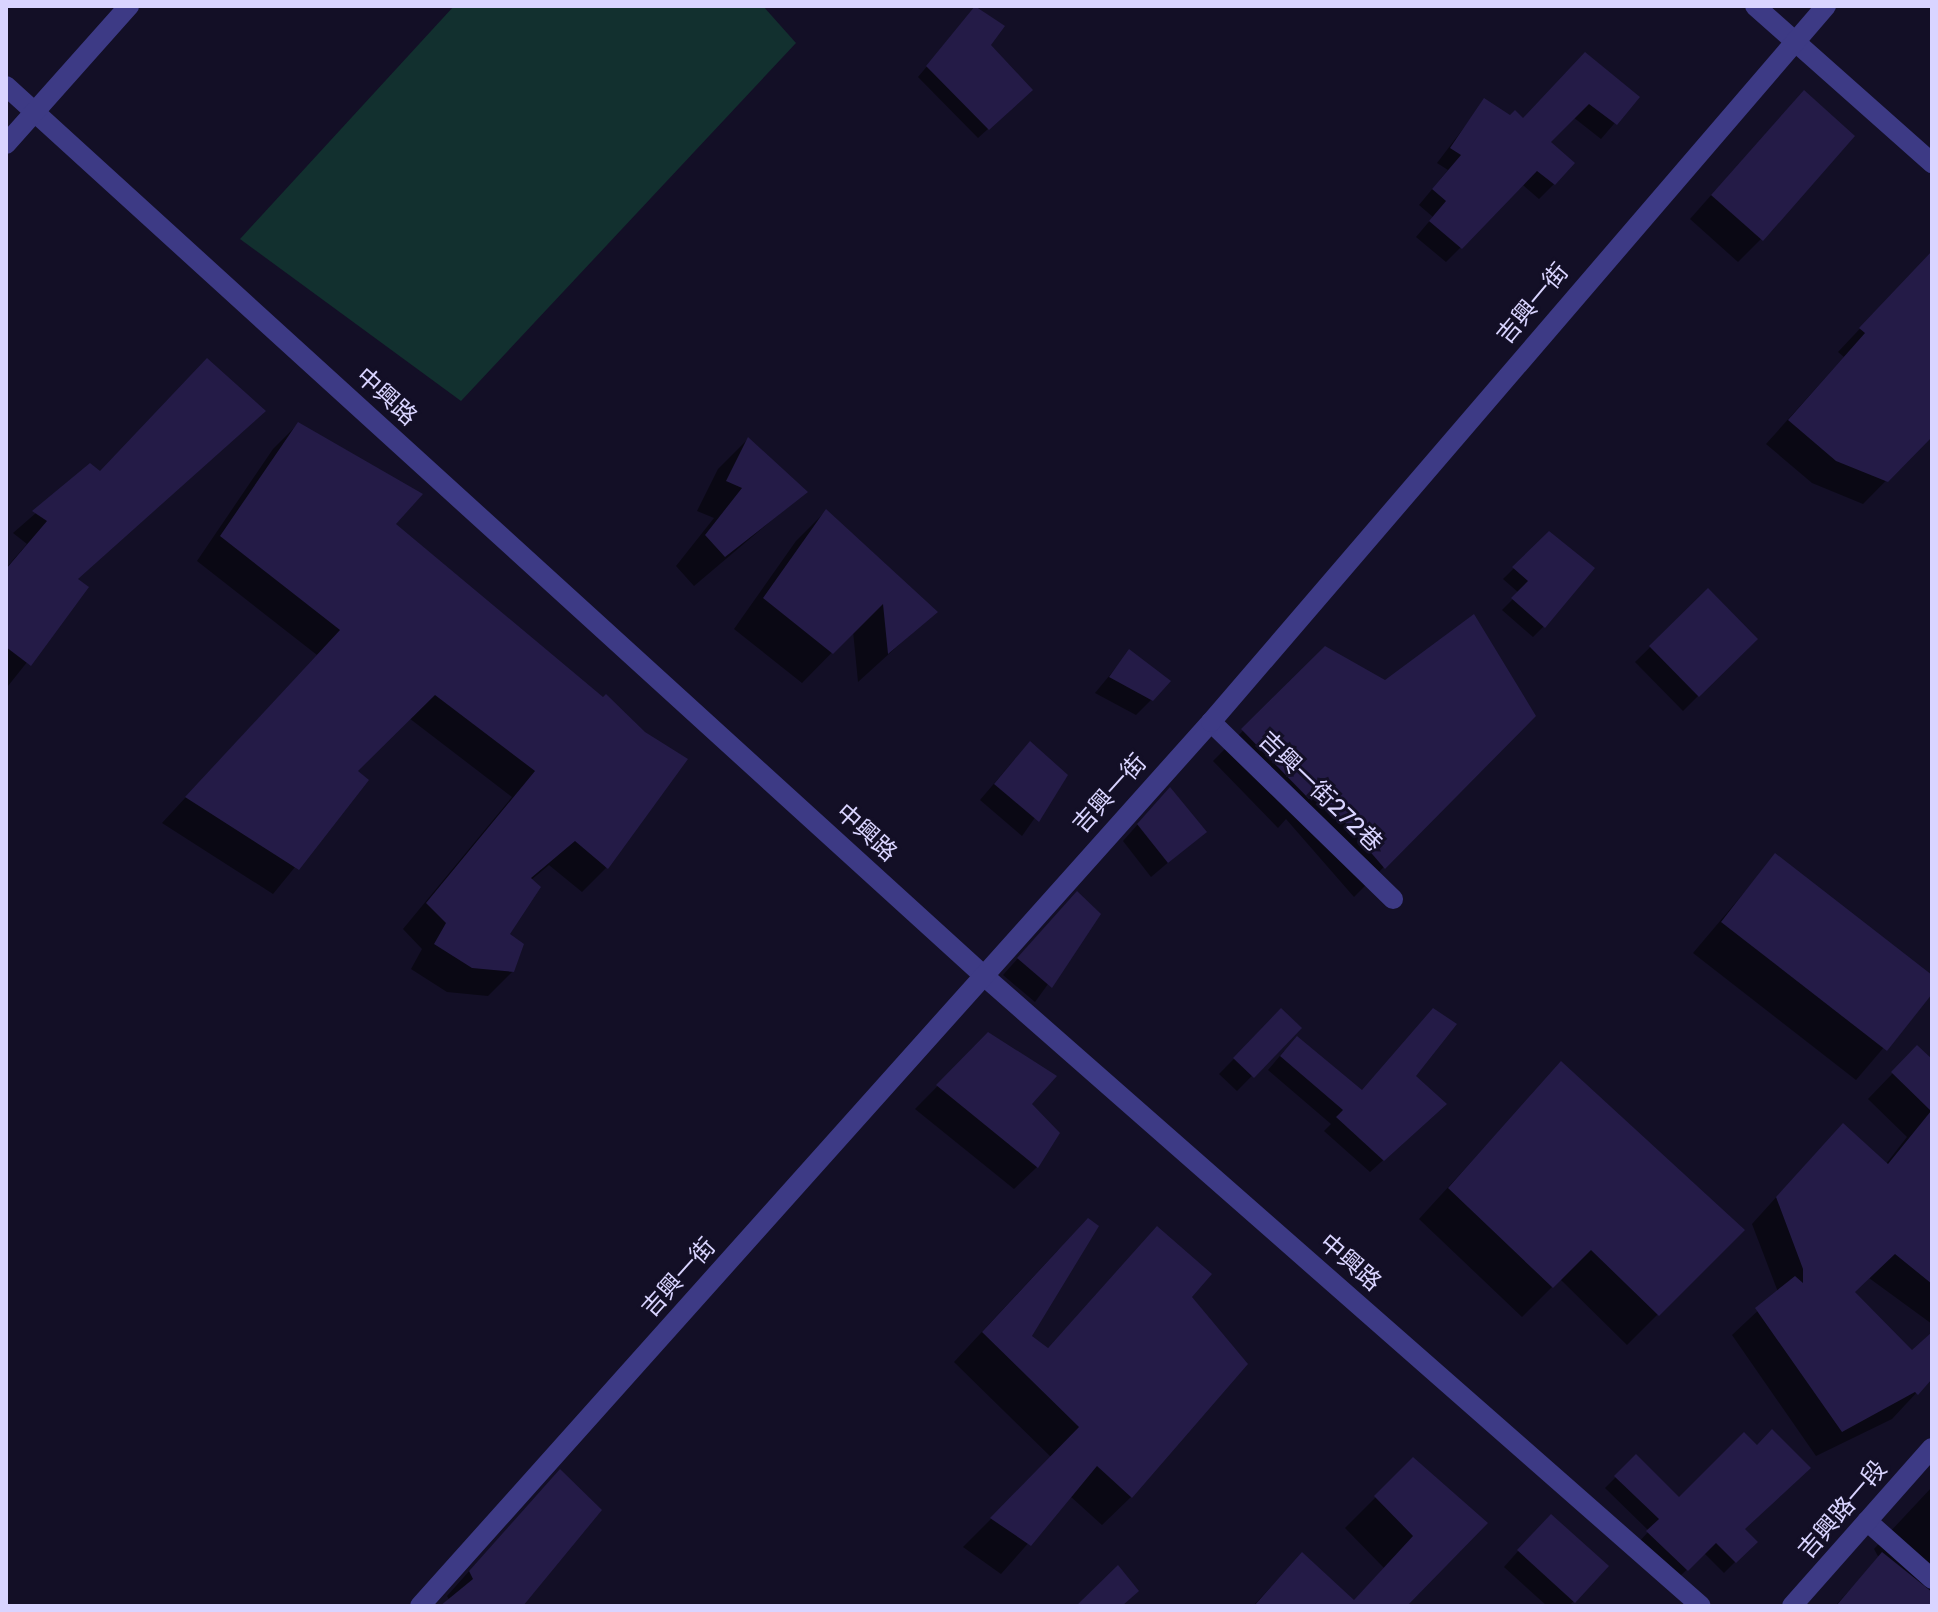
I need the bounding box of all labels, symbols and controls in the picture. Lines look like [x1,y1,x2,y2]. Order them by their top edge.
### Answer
street label: 吉興一街 [1491,258,1575,350]
street label: 中興路 [350,362,422,432]
street label: 吉興一街272巷 [1252,726,1388,858]
street label: 吉興一街 [1067,749,1153,839]
street label: 中興路 [830,798,902,868]
street label: 中興路 [1313,1229,1387,1297]
street label: 吉興一街 [636,1233,722,1323]
street label: 吉興路一段 [1793,1455,1893,1565]

